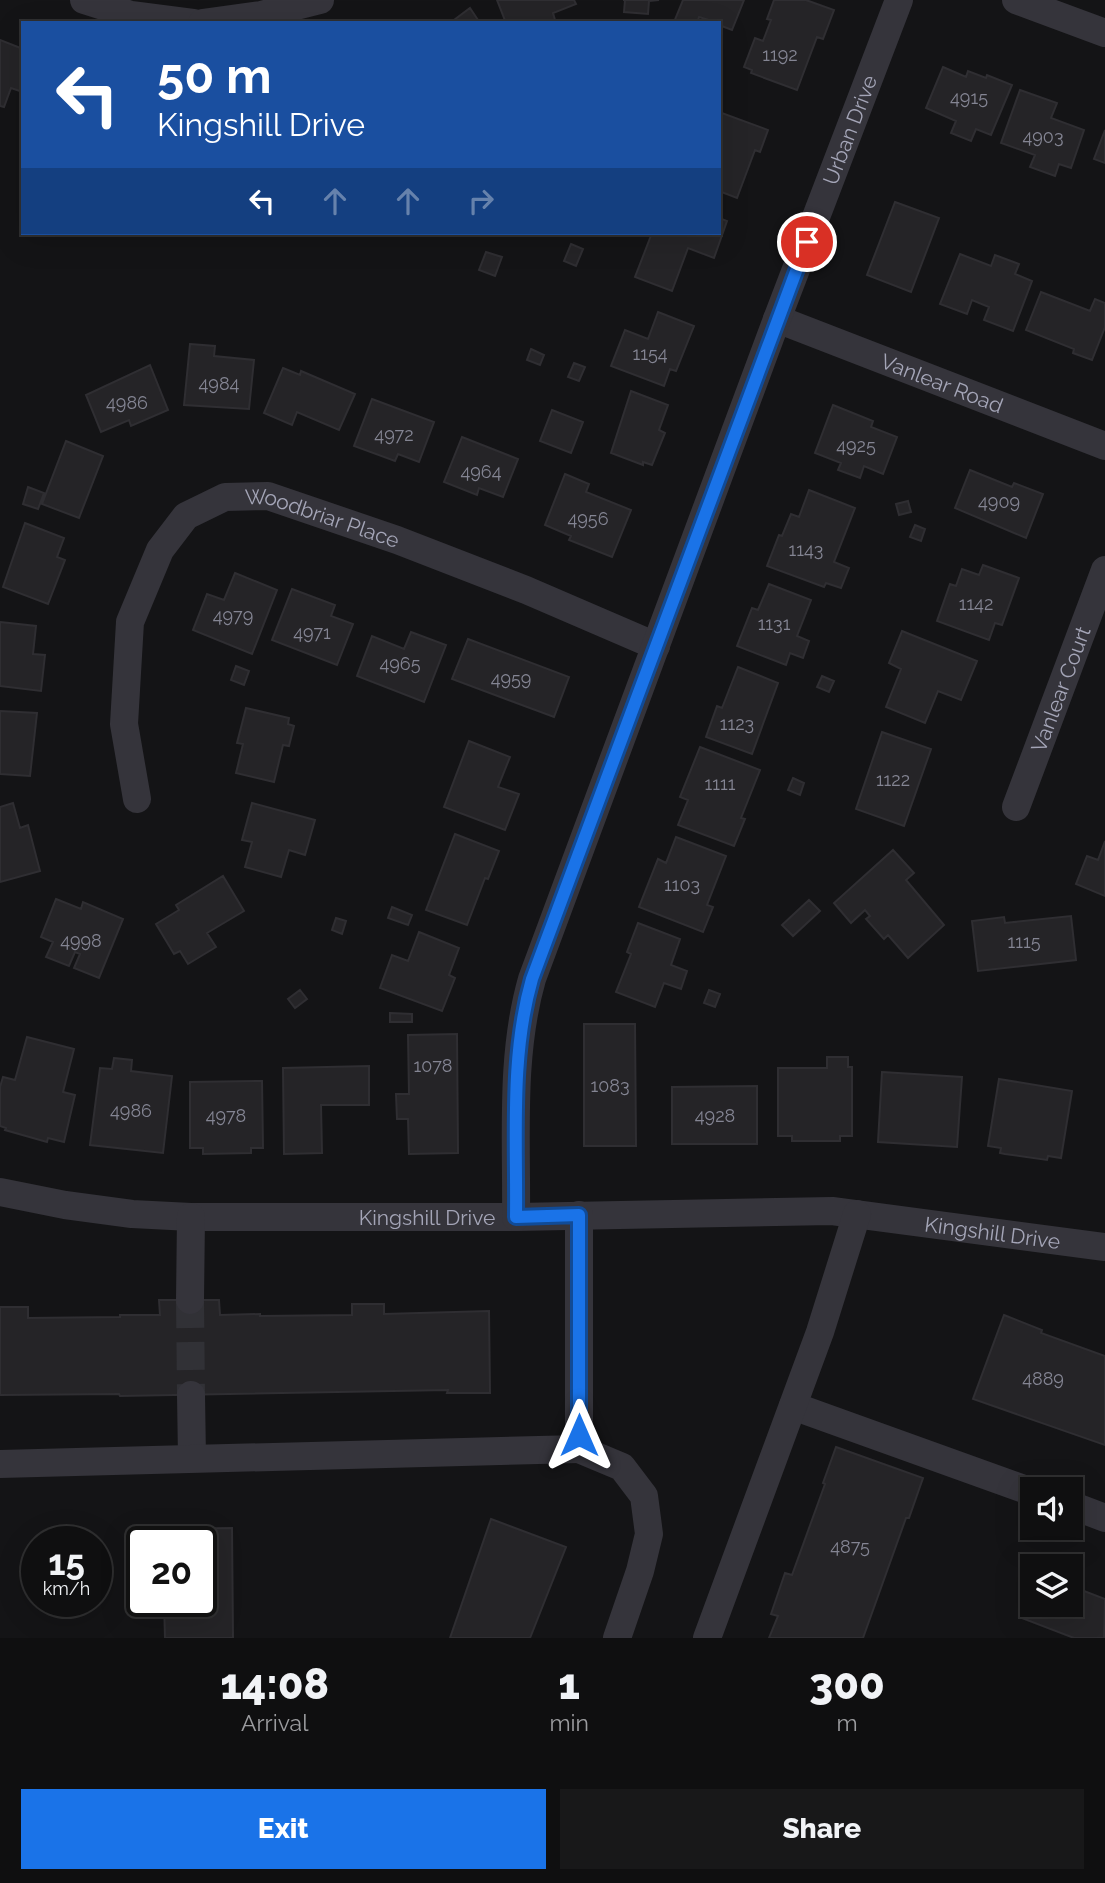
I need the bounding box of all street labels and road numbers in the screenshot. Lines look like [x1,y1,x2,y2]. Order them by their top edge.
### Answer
street label: Urban Drive [817,71,882,188]
street label: Vanlear Road [877,348,1007,418]
street label: Woodbriar Place [245,483,403,552]
street label: Vanlear Court [1025,623,1095,755]
street label: Kingshill Drive [359,1205,495,1230]
street label: Kingshill Drive [923,1211,1062,1253]

